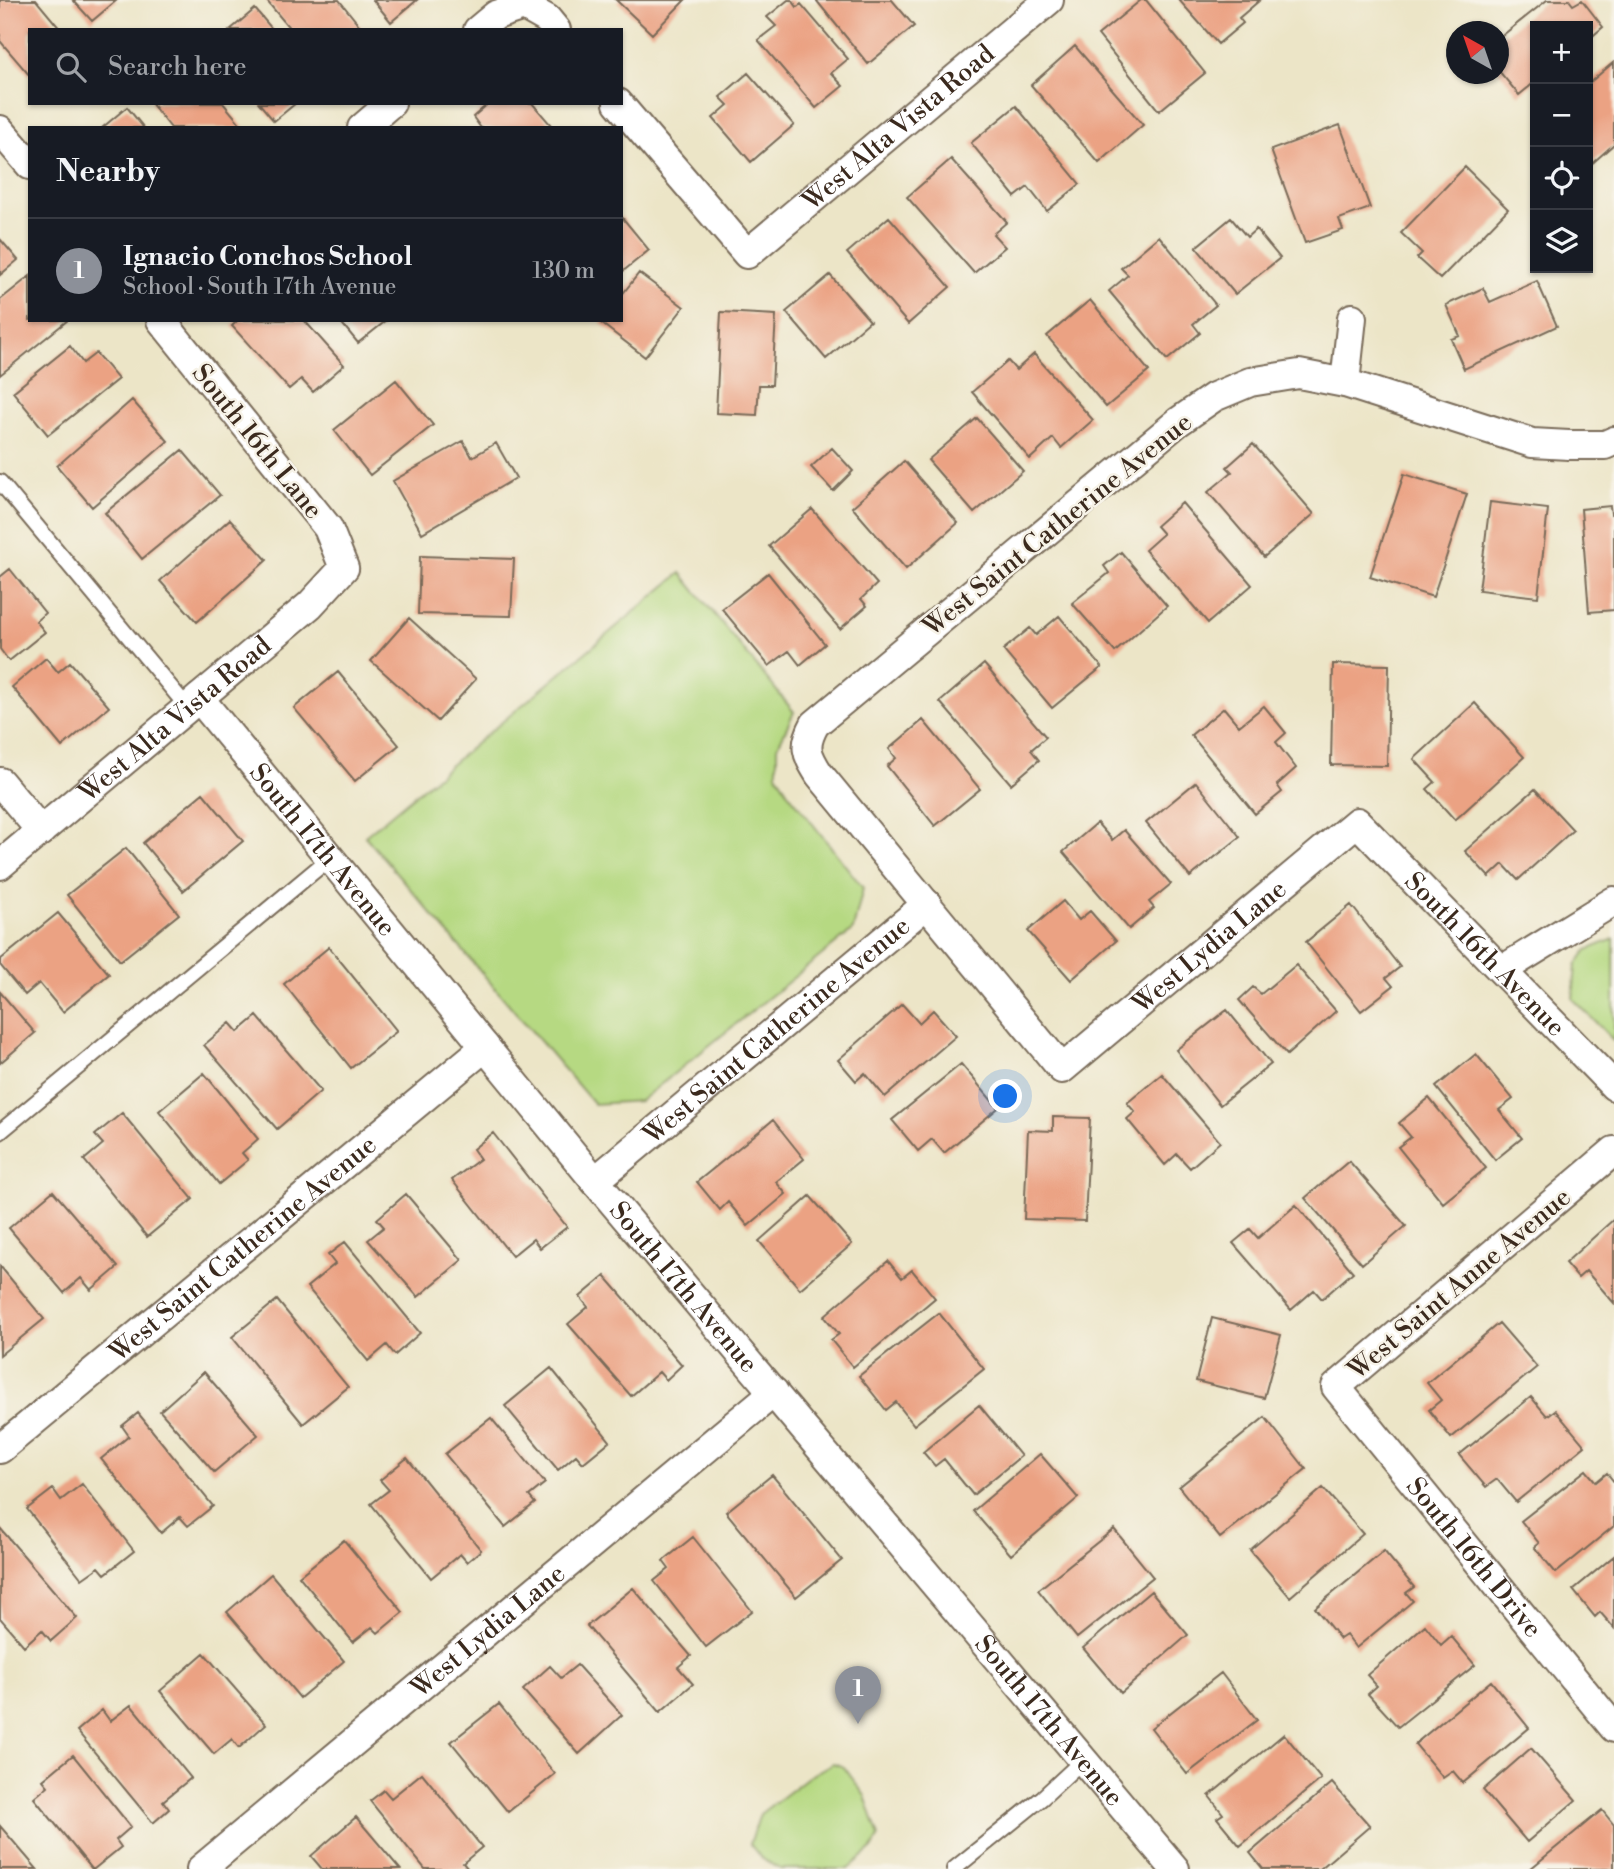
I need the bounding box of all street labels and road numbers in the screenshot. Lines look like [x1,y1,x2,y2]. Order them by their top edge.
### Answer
street label: West Alta Vista Road [796,38,1001,218]
street label: South 16th Lane [185,358,329,526]
street label: West Saint Catherine Avenue [916,406,1199,644]
street label: West Alta Vista Road [72,630,278,809]
street label: South 17th Avenue [242,757,403,943]
street label: South 16th Avenue [1398,866,1572,1043]
street label: West Lydia Lane [1125,873,1293,1021]
street label: West Saint Catherine Avenue [636,910,917,1152]
street label: West Saint Catherine Avenue [102,1129,383,1369]
street label: West Saint Anne Avenue [1341,1181,1578,1387]
street label: South 17th Avenue [602,1195,765,1380]
street label: South 16th Drive [1399,1471,1549,1644]
street label: West Lydia Lane [404,1558,572,1705]
street label: South 17th Avenue [968,1629,1130,1813]

